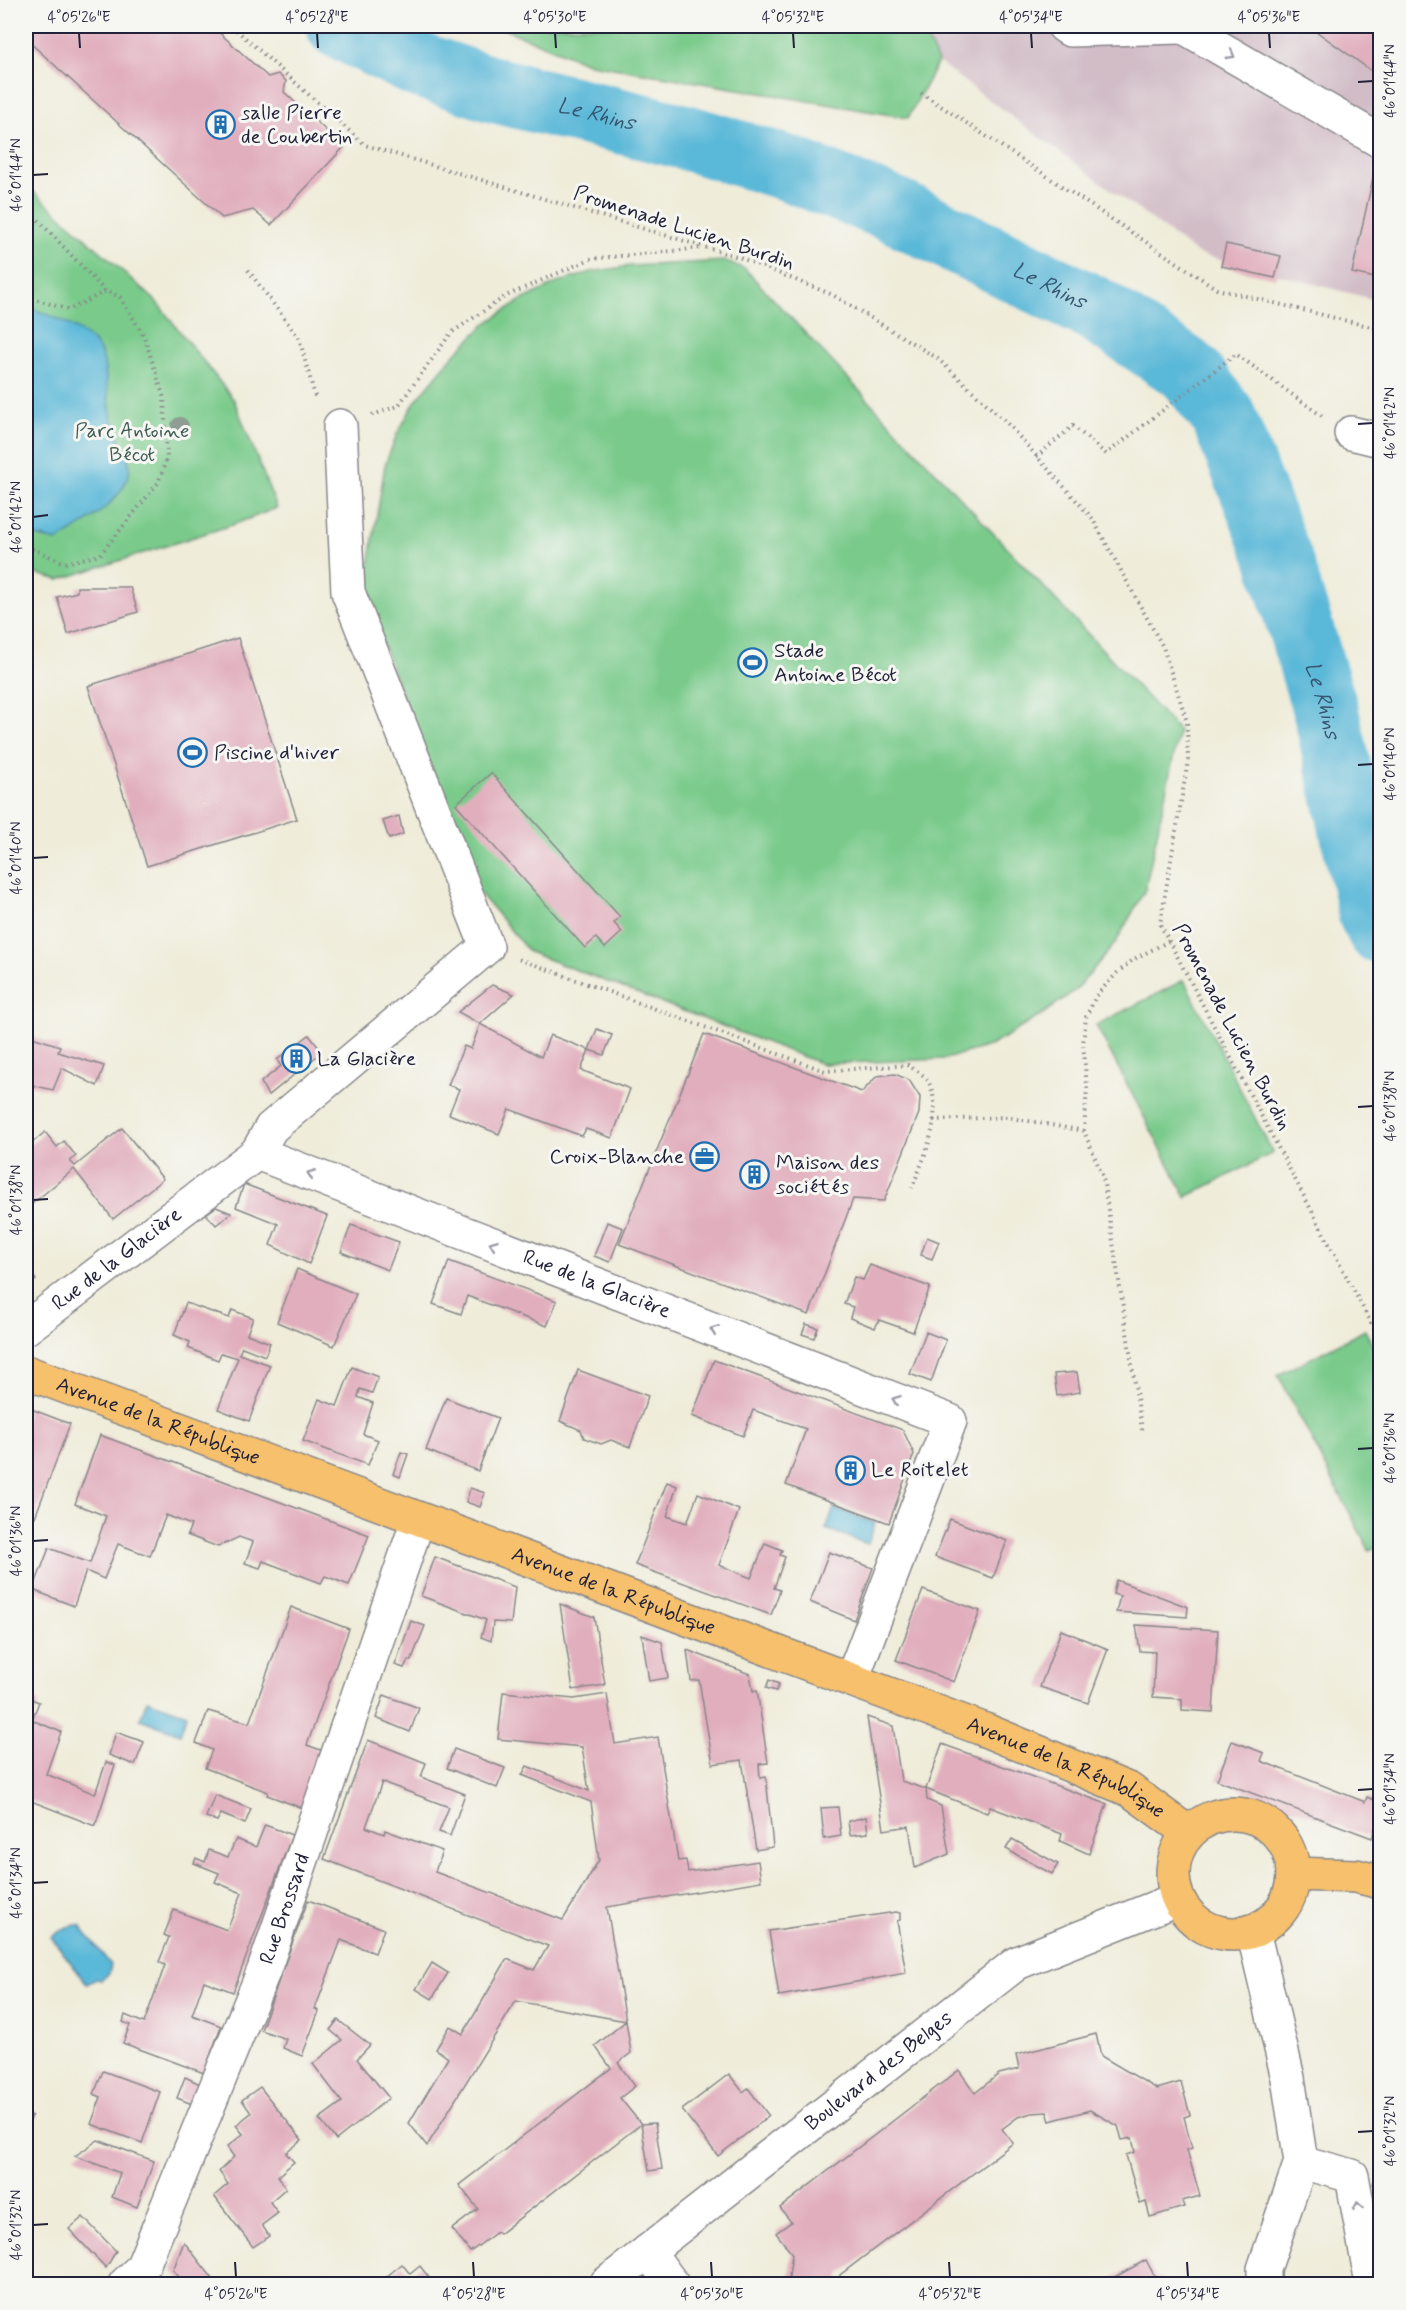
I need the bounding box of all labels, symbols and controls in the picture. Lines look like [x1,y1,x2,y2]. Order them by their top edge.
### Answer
text: 4°05'26"E [47,8,111,28]
text: 4°05'28"E [285,8,349,28]
text: 4°05'30"E [524,8,587,28]
text: 4°05'32"E [762,8,824,28]
text: 4°05'34"E [999,8,1063,28]
text: 4°05'36"E [1238,8,1301,28]
text: 46°01'44"N [1381,44,1401,118]
one-way arrow [1225,48,1235,59]
water label: Le Rhins [554,92,640,139]
place label: salle Pierre de Coubertin [241,99,352,151]
building icon: salle Pierre de Coubertin [204,109,236,141]
text: 46°01'44"N [7,138,27,212]
street label: Promenade Lucien Burdin [570,179,798,277]
water label: Le Rhins [1007,256,1092,317]
text: 46°01'42"N [1381,387,1401,459]
park label: Parc Antoine Bécot [75,417,189,469]
text: 46°01'42"N [7,481,27,553]
place label: Stade Antoine Bécot [774,637,897,689]
sports icon: Stade Antoine Bécot [737,647,769,679]
water label: Le Rhins [1298,659,1346,744]
text: 46°01'40"N [1381,728,1401,800]
sports icon: Piscine d'hiver [177,737,209,769]
place label: Piscine d'hiver [214,739,339,767]
text: 46°01'40"N [7,822,27,894]
street label: Promenade Lucien Burdin [1165,919,1299,1135]
building icon: La Glacière [280,1043,312,1075]
place label: La Glacière [317,1045,416,1073]
text: 46°01'38"N [1381,1071,1401,1141]
office icon: Croix-Blanche [689,1141,721,1173]
place label: Croix-Blanche [550,1143,684,1171]
place label: Maison des sociétés [776,1149,879,1201]
building icon: Maison des sociétés [739,1159,771,1191]
text: 46°01'38"N [7,1165,27,1235]
one-way arrow [306,1169,317,1181]
street label: Rue de la Glacière [46,1201,188,1317]
one-way arrow [488,1239,499,1251]
street label: Rue de la Glacière [519,1243,675,1326]
one-way arrow [709,1324,720,1337]
street label: Avenue de la République [52,1370,264,1472]
one-way arrow [891,1395,902,1407]
text: 46°01'36"N [1381,1413,1401,1483]
building icon: Le Roitelet [834,1454,866,1486]
place label: Le Roitelet [871,1456,969,1484]
text: 46°01'36"N [7,1506,27,1576]
street label: Avenue de la République [507,1540,719,1642]
street label: Avenue de la République [963,1710,1171,1825]
text: 46°01'34"N [1381,1753,1401,1825]
text: 46°01'34"N [7,1847,27,1919]
street label: Rue Brossard [253,1850,317,1968]
street label: Boulevard des Belges [799,2005,958,2138]
text: 46°01'32"N [1381,2096,1401,2166]
text: 46°01'32"N [7,2190,27,2260]
one-way arrow [1352,2202,1365,2212]
text: 4°05'26"E [204,2285,268,2305]
text: 4°05'28"E [442,2285,506,2305]
text: 4°05'30"E [681,2285,744,2305]
text: 4°05'32"E [919,2285,981,2305]
text: 4°05'34"E [1156,2285,1220,2305]

